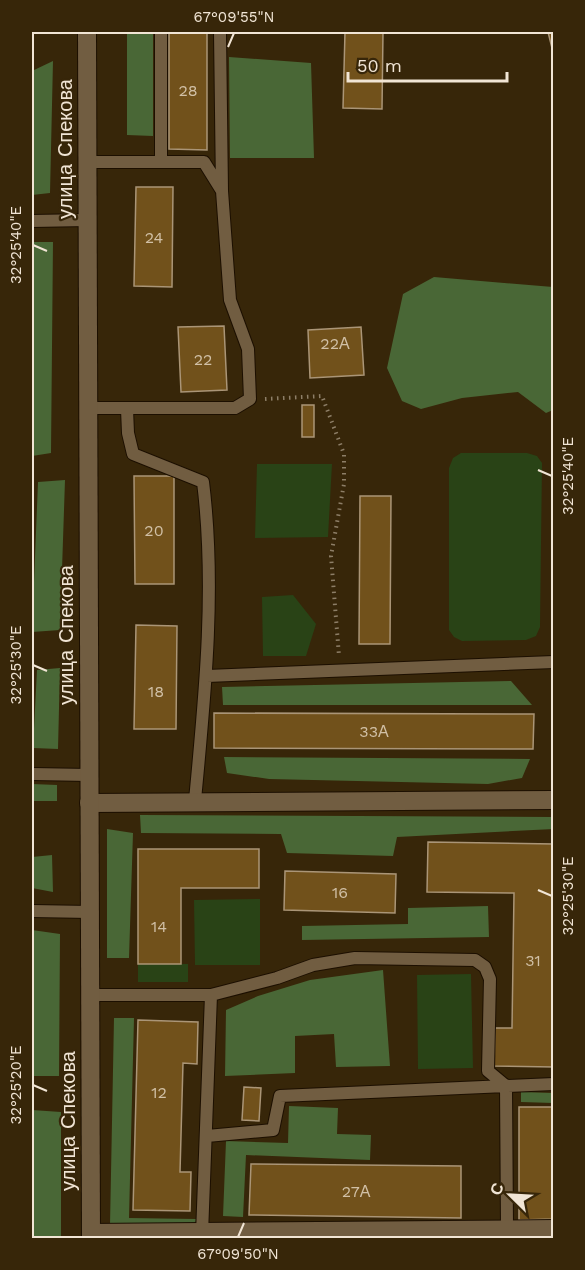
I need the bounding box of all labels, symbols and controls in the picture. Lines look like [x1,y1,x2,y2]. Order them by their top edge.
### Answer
text: 67°09'55"N [194,8,274,26]
scale bar [348,45,507,83]
text: 50 m [357,55,402,76]
street label: улица Спекова [53,78,77,219]
house number: 28 [178,81,198,100]
text: 32°25'40"E [7,206,25,284]
house number: 24 [145,228,164,247]
house number: 22А [320,334,350,353]
house number: 22 [194,350,212,369]
text: 32°25'40"E [559,437,577,515]
house number: 20 [144,521,164,540]
street label: улица Спекова [54,564,78,705]
text: 32°25'30"E [7,625,25,705]
house number: 18 [148,682,164,701]
house number: 33А [359,722,389,741]
text: 32°25'30"E [559,856,577,936]
house number: 16 [332,883,348,902]
house number: 14 [151,917,167,936]
house number: 31 [525,951,541,970]
text: 32°25'20"E [7,1045,25,1125]
street label: улица Спекова [56,1050,80,1191]
house number: 12 [151,1083,167,1102]
north arrow [480,1165,540,1225]
text: С [486,1180,508,1198]
house number: 27А [342,1182,371,1201]
text: 67°09'50"N [197,1245,279,1263]

